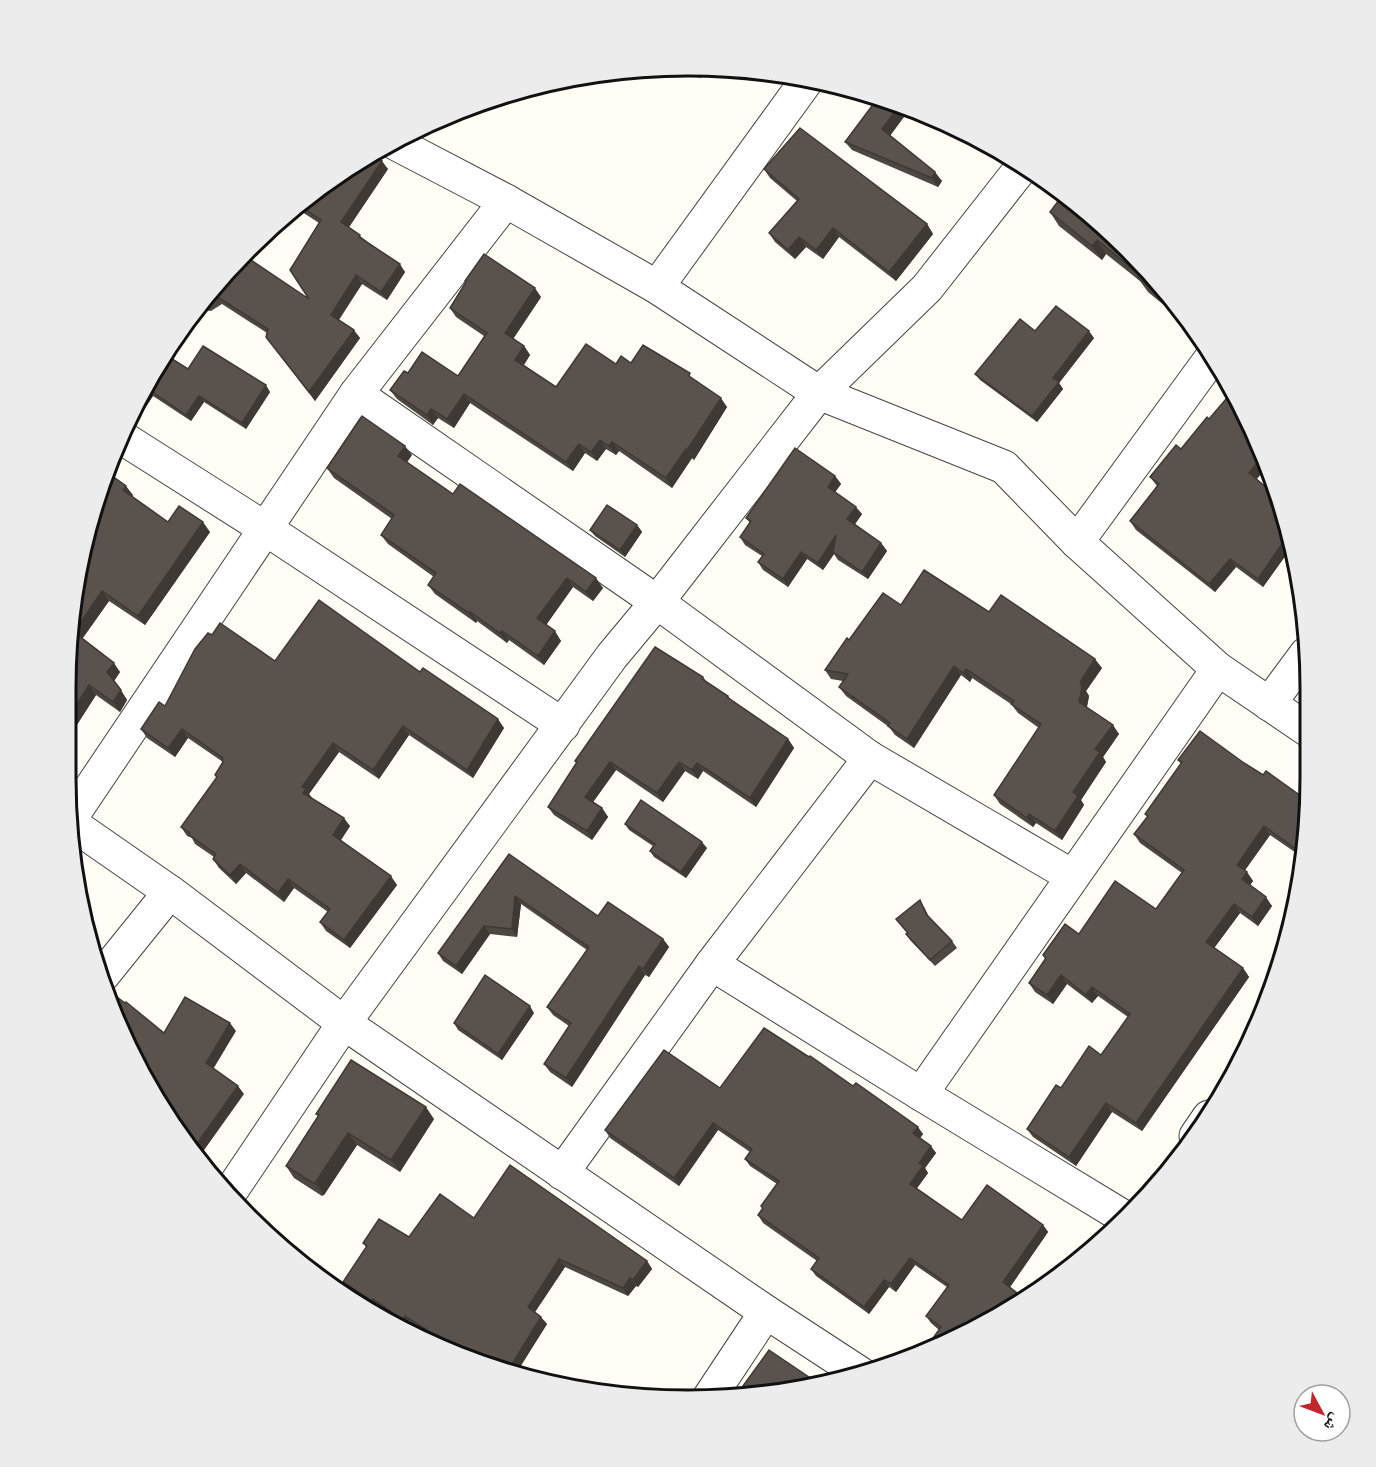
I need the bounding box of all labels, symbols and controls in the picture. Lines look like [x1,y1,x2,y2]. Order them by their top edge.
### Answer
north arrow [1292,1383,1352,1443]
text: ش [1320,1410,1346,1436]

